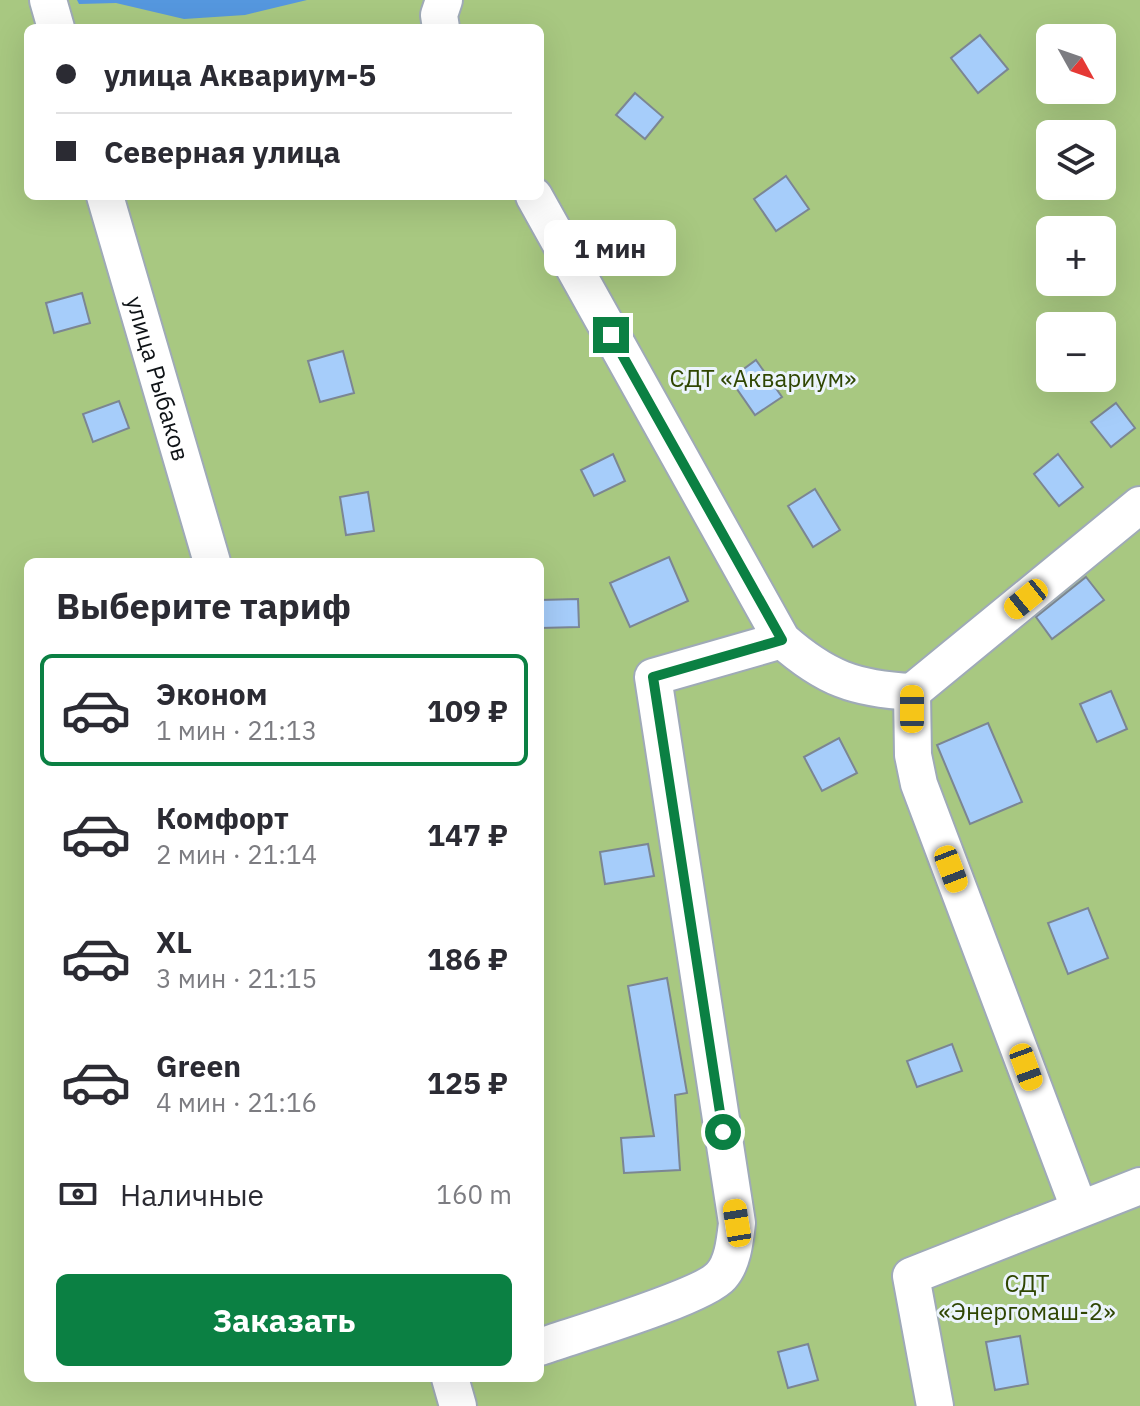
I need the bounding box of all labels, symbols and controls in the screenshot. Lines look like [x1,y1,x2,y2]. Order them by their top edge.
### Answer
north arrow [1036,24,1116,104]
map controls [1036,24,1116,392]
text: улица Аквариум-5 [104,55,376,94]
button: layers [1036,120,1116,200]
text: Северная улица [104,132,341,171]
button: + [1036,216,1116,296]
callout: 1 мин [545,219,677,275]
text: 1 мин [574,231,646,265]
street label: улица Рыбаков [119,292,198,465]
button: − [1036,312,1116,392]
route end [593,317,629,353]
park label: СДТ «Аквариум» [670,362,856,394]
car [1000,575,1052,623]
text: Выберите тариф [56,582,351,629]
icon: car [60,674,132,746]
text: Эконом [156,674,267,713]
car [900,685,924,733]
text: 109 ₽ [427,691,508,730]
text: 1 мин · 21:13 [156,713,317,747]
icon: car [60,798,132,870]
text: Комфорт [156,798,289,837]
text: 147 ₽ [427,815,508,854]
text: 2 мин · 21:14 [156,837,317,871]
car [931,842,971,896]
icon: car [60,922,132,994]
text: XL [156,922,192,961]
text: 186 ₽ [427,939,508,978]
text: 3 мин · 21:15 [156,961,317,995]
car [1007,1040,1045,1094]
icon: car [60,1046,132,1118]
text: Green [156,1046,241,1085]
text: 125 ₽ [427,1063,508,1102]
text: 4 мин · 21:16 [156,1085,317,1119]
route start [705,1114,741,1150]
icon: cash [56,1172,100,1216]
text: Наличные [120,1175,264,1214]
text: 160 m [436,1177,512,1211]
car [721,1197,753,1249]
park label: СДТ «Энергомаш-2» [938,1267,1116,1327]
button: Заказать [56,1274,512,1366]

